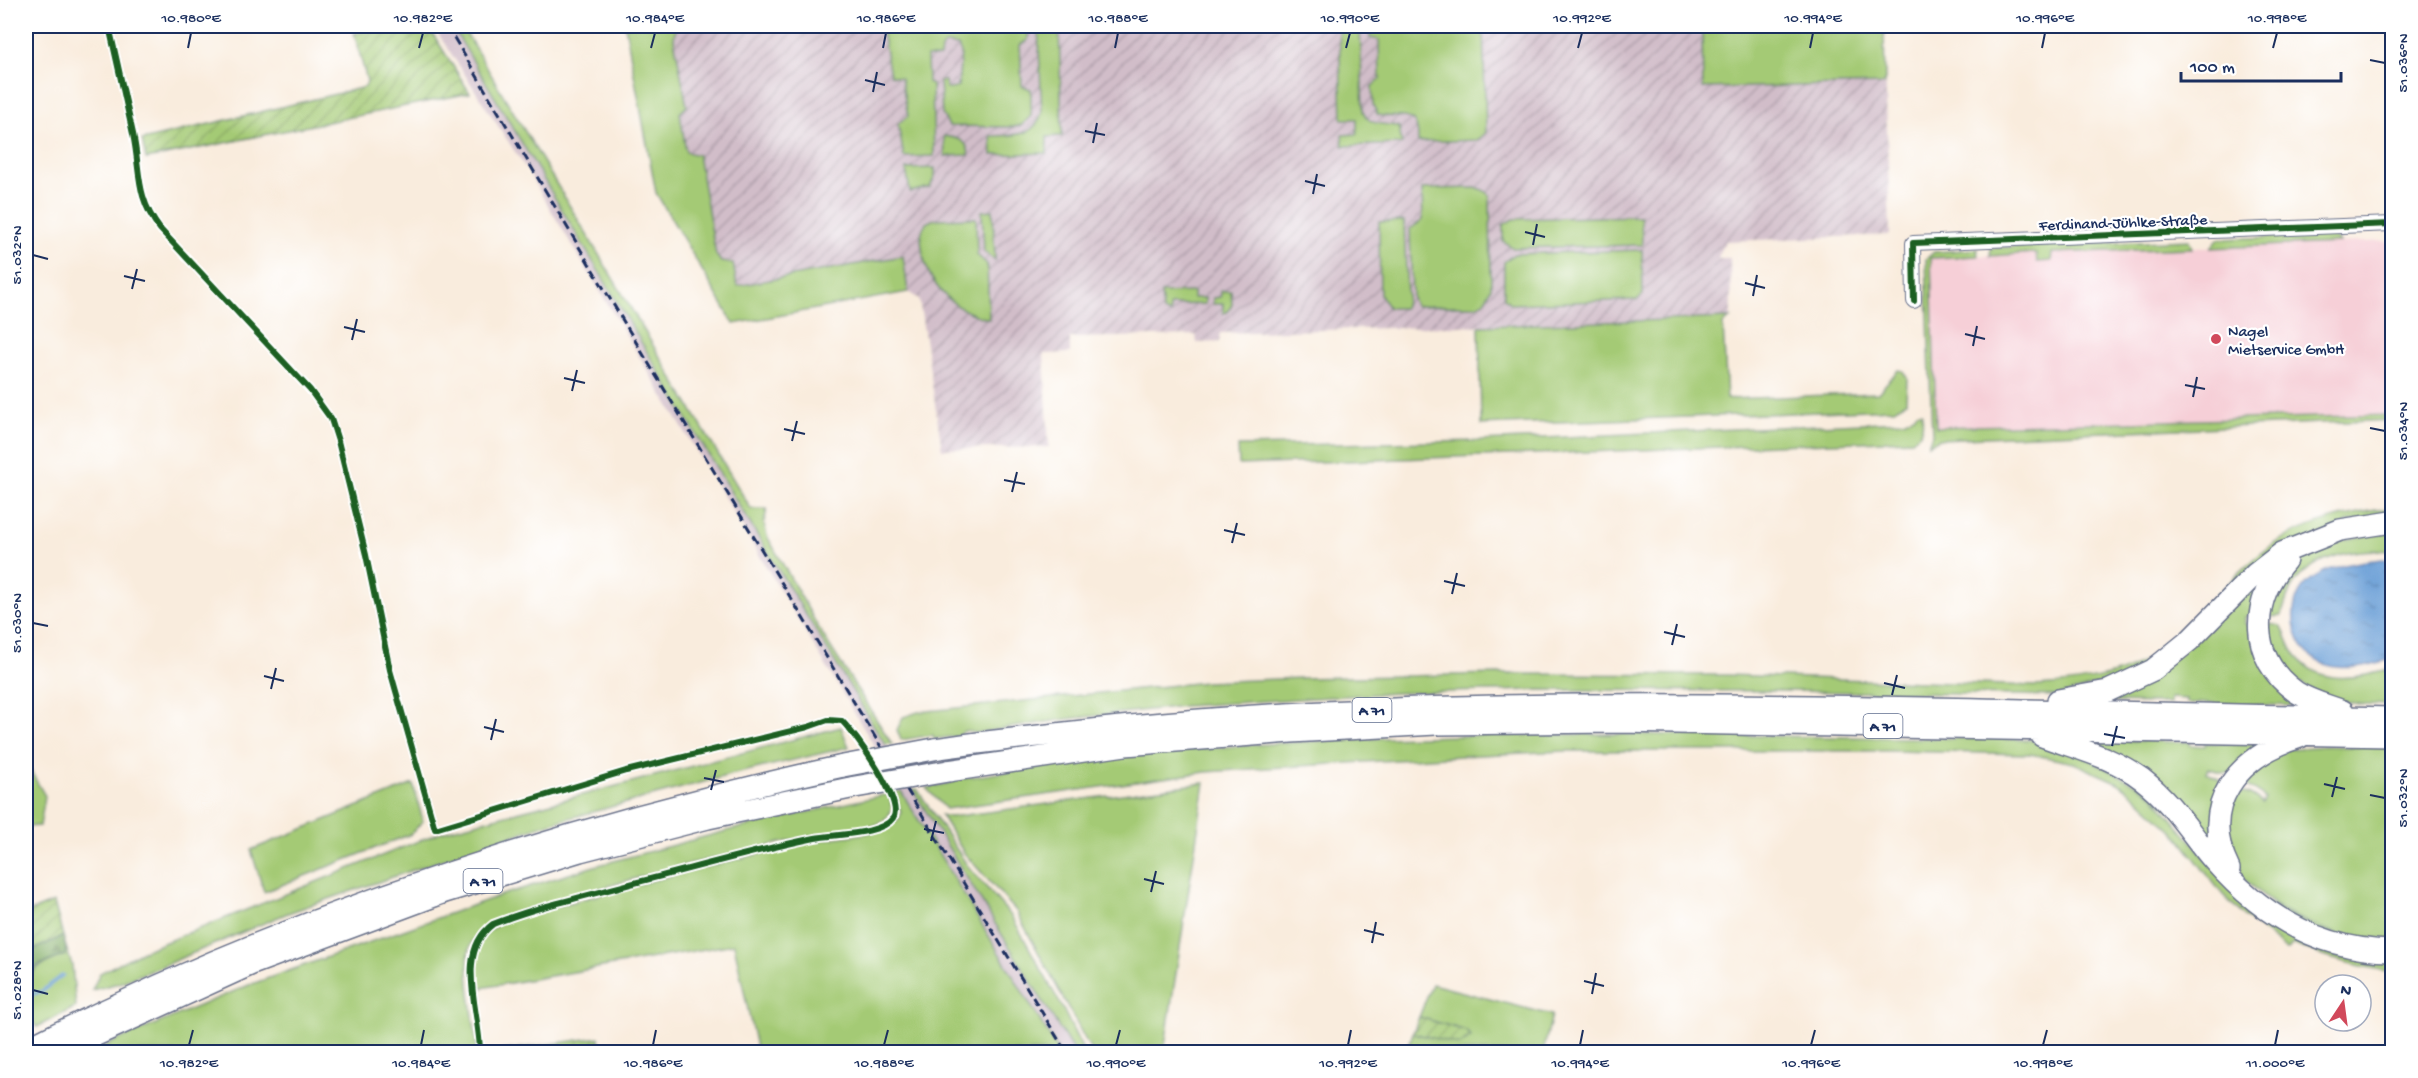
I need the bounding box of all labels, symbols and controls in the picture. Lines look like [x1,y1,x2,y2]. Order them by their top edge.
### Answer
text: 10.980°E [160,10,221,28]
text: 10.982°E [393,10,453,28]
text: 10.984°E [625,10,685,28]
text: 10.986°E [856,10,916,28]
text: 10.988°E [1087,10,1148,28]
text: 10.990°E [1320,10,1380,28]
text: 10.992°E [1552,10,1612,28]
text: 10.994°E [1783,10,1842,28]
text: 10.996°E [2015,10,2075,28]
text: 10.998°E [2247,10,2307,28]
text: 51.036°N [2395,33,2413,93]
scale bar [2181,45,2342,83]
text: 100 m [2189,58,2235,79]
street label: Ferdinand-Jühlke-Straße [2038,212,2208,237]
text: 51.032°N [9,225,27,284]
place label: Nagel Mietservice GmbH [2228,324,2345,361]
marker: Nagel Mietservice GmbH [2209,332,2223,346]
text: 51.034°N [2395,401,2413,460]
text: 51.030°N [9,593,27,653]
road number: A 71 [1352,698,1392,722]
road number: A 71 [1864,714,1902,738]
text: 51.032°N [2395,768,2413,827]
road number: A 71 [464,869,502,893]
text: 51.028°N [9,960,27,1020]
north arrow [2313,973,2373,1033]
text: N [2338,981,2353,1002]
text: 10.982°E [159,1055,219,1073]
text: 10.984°E [391,1055,451,1073]
text: 10.986°E [623,1055,683,1073]
text: 10.988°E [853,1055,914,1073]
text: 10.990°E [1086,1055,1146,1073]
text: 10.992°E [1318,1055,1378,1073]
text: 10.994°E [1550,1055,1609,1073]
text: 10.996°E [1781,1055,1841,1073]
text: 10.998°E [2013,1055,2073,1073]
text: 11.000°E [2245,1055,2305,1073]

